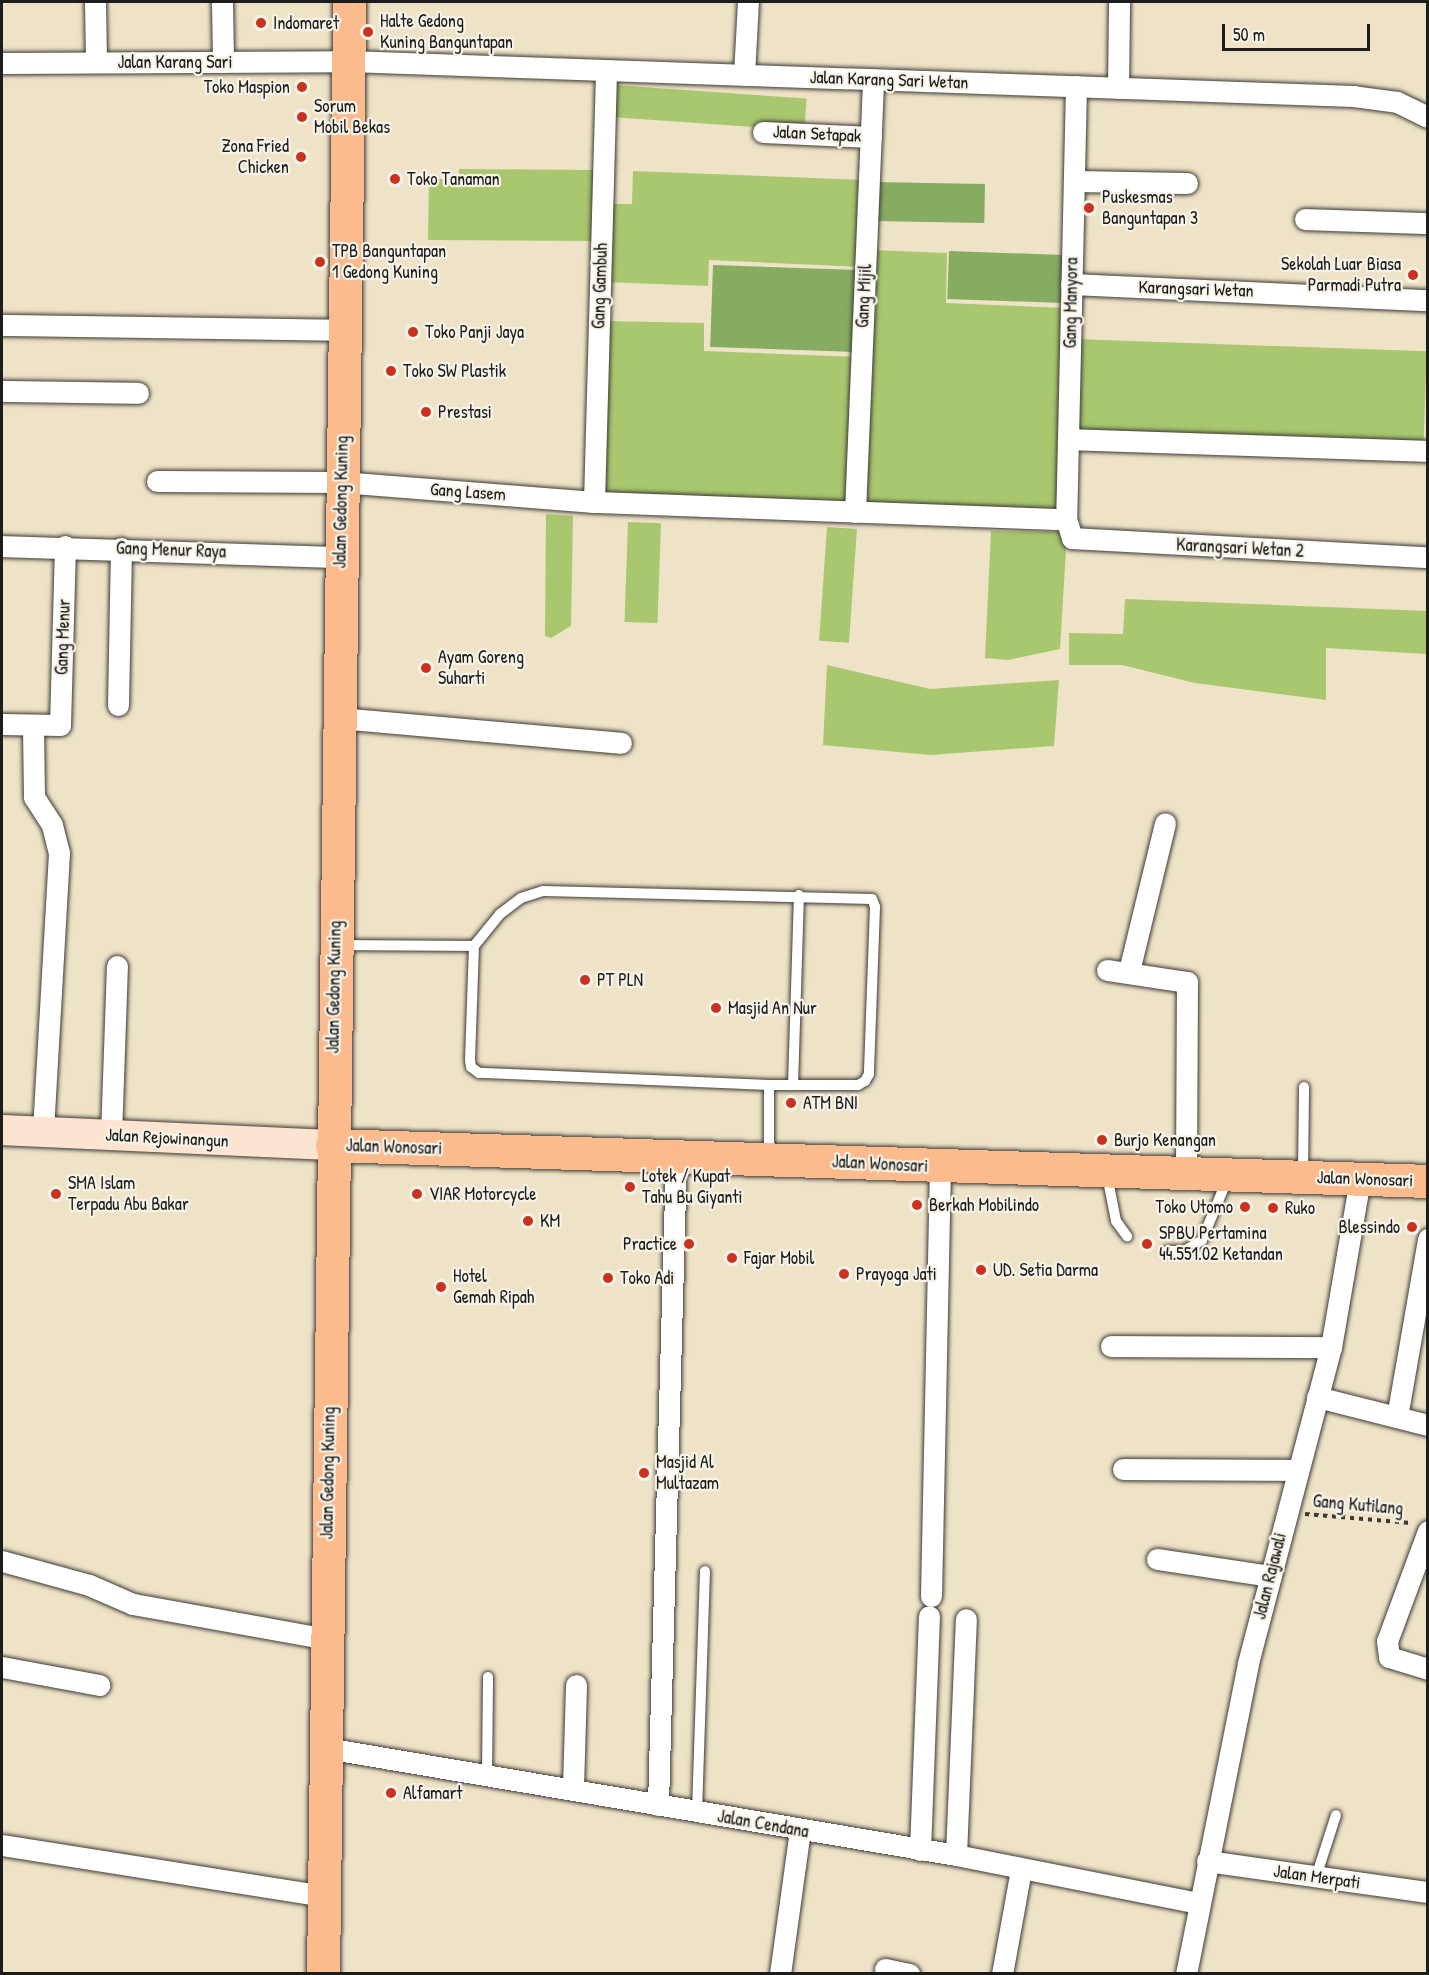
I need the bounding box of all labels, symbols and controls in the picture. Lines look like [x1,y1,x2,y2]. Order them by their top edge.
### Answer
place label: Halte Gedong Kuning Banguntapan [380,11,513,54]
place label: Indomaret [273,12,339,34]
scale bar [1225,12,1374,50]
marker: Indomaret [254,16,268,30]
text: 50 m [1233,22,1265,47]
marker: Halte Gedong Kuning Banguntapan [361,25,375,39]
street label: Jalan Karang Sari [118,51,232,73]
street label: Jalan Karang Sari Wetan [809,66,969,94]
place label: Toko Maspion [204,76,290,98]
marker: Toko Maspion [295,80,309,94]
place label: Sorum Mobil Bekas [314,96,390,138]
marker: Sorum Mobil Bekas [295,110,309,124]
street label: Jalan Setapak [772,121,862,147]
place label: Zona Fried Chicken [221,136,289,178]
marker: Zona Fried Chicken [294,150,308,164]
place label: Toko Tanaman [407,168,500,190]
marker: Toko Tanaman [388,172,402,186]
place label: Puskesmas Banguntapan 3 [1102,187,1198,230]
marker: Puskesmas Banguntapan 3 [1080,199,1098,217]
place label: TPB Banguntapan 1 Gedong Kuning [332,241,446,284]
street label: Gang Gambuh [588,243,612,329]
place label: Sekolah Luar Biasa Parmadi Putra [1281,254,1401,296]
marker: TPB Banguntapan 1 Gedong Kuning [313,255,327,269]
street label: Gang Manyora [1059,257,1083,349]
street label: Gang Mijil [852,264,876,328]
marker: Sekolah Luar Biasa Parmadi Putra [1406,268,1420,282]
street label: Karangsari Wetan [1138,276,1254,302]
place label: Toko Panji Jaya [425,321,524,343]
marker: Toko Panji Jaya [406,325,420,339]
place label: Toko SW Plastik [403,360,506,382]
marker: Toko SW Plastik [384,364,398,378]
place label: Prestasi [438,401,492,423]
marker: Prestasi [419,405,433,419]
street label: Jalan Gedong Kuning [329,435,353,569]
street label: Gang Lasem [429,479,507,505]
street label: Karangsari Wetan 2 [1176,534,1304,562]
street label: Gang Menur Raya [116,537,226,563]
street label: Gang Menur [51,599,75,675]
place label: Ayam Goreng Suharti [438,647,524,690]
marker: Ayam Goreng Suharti [419,661,433,675]
street label: Jalan Gedong Kuning [322,920,346,1054]
place label: PT PLN [597,969,643,991]
marker: PT PLN [578,973,592,987]
place label: Masjid An Nur [728,997,817,1019]
marker: Masjid An Nur [709,1001,723,1015]
place label: ATM BNI [803,1092,858,1114]
marker: ATM BNI [784,1096,798,1110]
street label: Jalan Rejowinangun [105,1124,229,1152]
place label: Burjo Kenangan [1114,1129,1216,1151]
marker: Burjo Kenangan [1095,1133,1109,1147]
street label: Jalan Wonosari [345,1135,443,1159]
street label: Jalan Wonosari [831,1151,929,1177]
place label: Lotek / Kupat Tahu Bu Giyanti [642,1166,743,1208]
street label: Jalan Wonosari [1316,1167,1414,1191]
place label: SMA Islam Terpadu Abu Bakar [68,1173,189,1216]
marker: Lotek / Kupat Tahu Bu Giyanti [623,1180,637,1194]
place label: VIAR Motorcycle [429,1183,536,1205]
marker: SMA Islam Terpadu Abu Bakar [49,1187,63,1201]
marker: VIAR Motorcycle [410,1187,424,1201]
place label: Berkah Mobilindo [929,1194,1039,1216]
place label: Toko Utomo [1156,1196,1233,1218]
place label: Ruko [1285,1197,1315,1219]
marker: Berkah Mobilindo [910,1198,924,1212]
marker: Toko Utomo [1238,1200,1252,1214]
marker: Ruko [1266,1201,1280,1215]
place label: KM [540,1210,560,1232]
marker: KM [521,1214,535,1228]
place label: Blessindo [1339,1216,1400,1238]
marker: Blessindo [1405,1220,1419,1234]
place label: SPBU Pertamina 44.551.02 Ketandan [1159,1223,1283,1266]
place label: Practice [623,1233,677,1255]
marker: Practice [682,1237,696,1251]
marker: SPBU Pertamina 44.551.02 Ketandan [1140,1237,1154,1251]
place label: Fajar Mobil [744,1247,814,1269]
marker: Fajar Mobil [725,1251,739,1265]
place label: UD. Setia Darma [993,1259,1098,1281]
place label: Prayoga Jati [856,1263,937,1285]
marker: UD. Setia Darma [974,1263,988,1277]
place label: Hotel Gemah Ripah [453,1266,534,1308]
place label: Toko Adi [620,1267,674,1289]
marker: Prayoga Jati [837,1267,851,1281]
marker: Toko Adi [601,1271,615,1285]
marker: Hotel Gemah Ripah [434,1280,448,1294]
street label: Jalan Gedong Kuning [316,1406,340,1540]
place label: Masjid Al Multazam [656,1452,719,1494]
marker: Masjid Al Multazam [637,1466,651,1480]
street label: Gang Kutilang [1312,1490,1404,1520]
street label: Jalan Rajawali [1249,1530,1291,1622]
place label: Alfamart [403,1782,463,1804]
marker: Alfamart [384,1786,398,1800]
street label: Jalan Cendana [716,1805,810,1843]
street label: Jalan Merpati [1272,1860,1362,1894]

